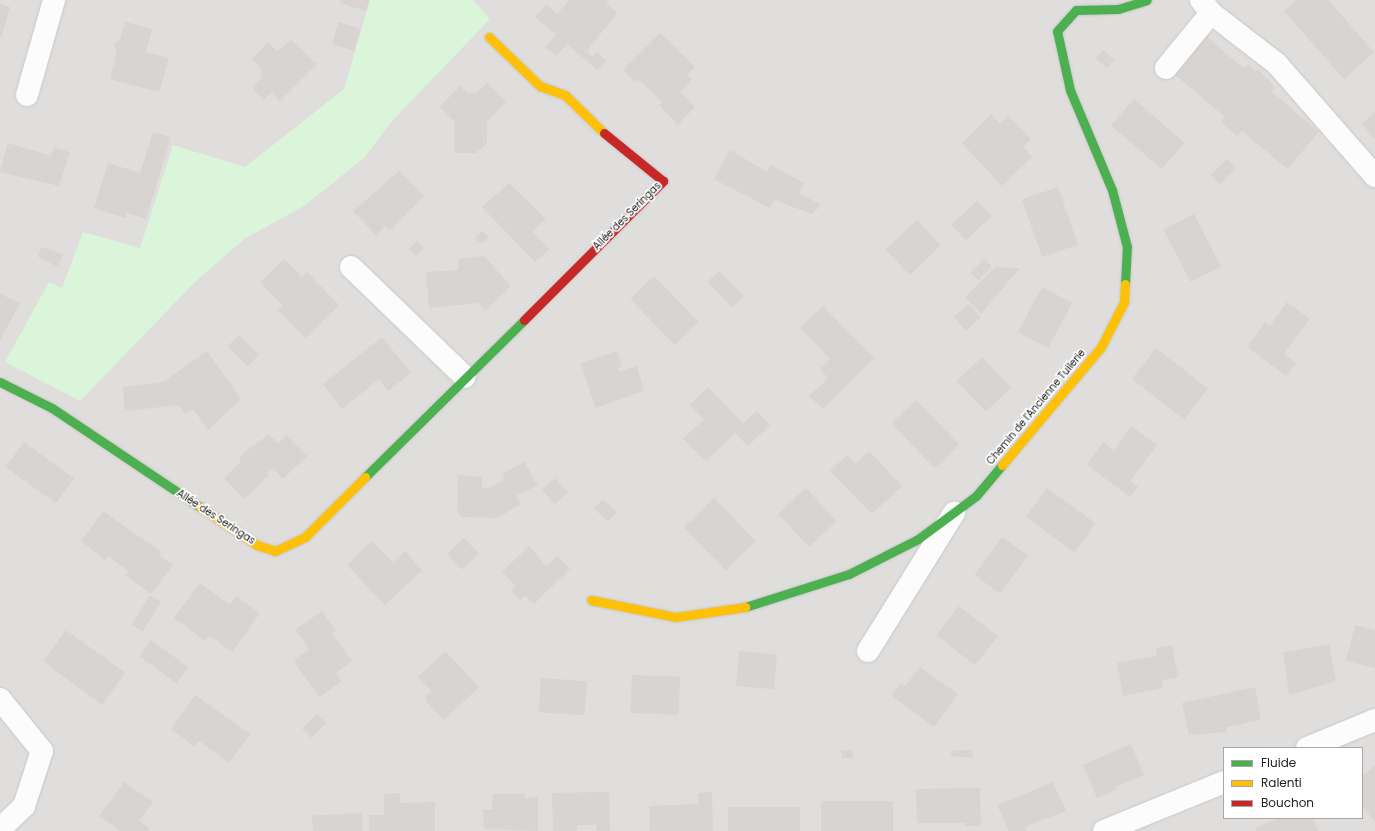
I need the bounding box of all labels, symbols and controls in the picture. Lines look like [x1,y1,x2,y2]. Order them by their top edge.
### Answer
street label: Allée des Seringas [591,180,663,252]
street label: Chemin de l'Ancienne Tuilerie [984,347,1088,467]
street label: Allée des Seringas [175,487,257,547]
legend [1223,747,1363,819]
text: Fluide [1261,754,1296,771]
text: Ralenti [1261,774,1302,791]
text: Bouchon [1261,794,1314,811]

